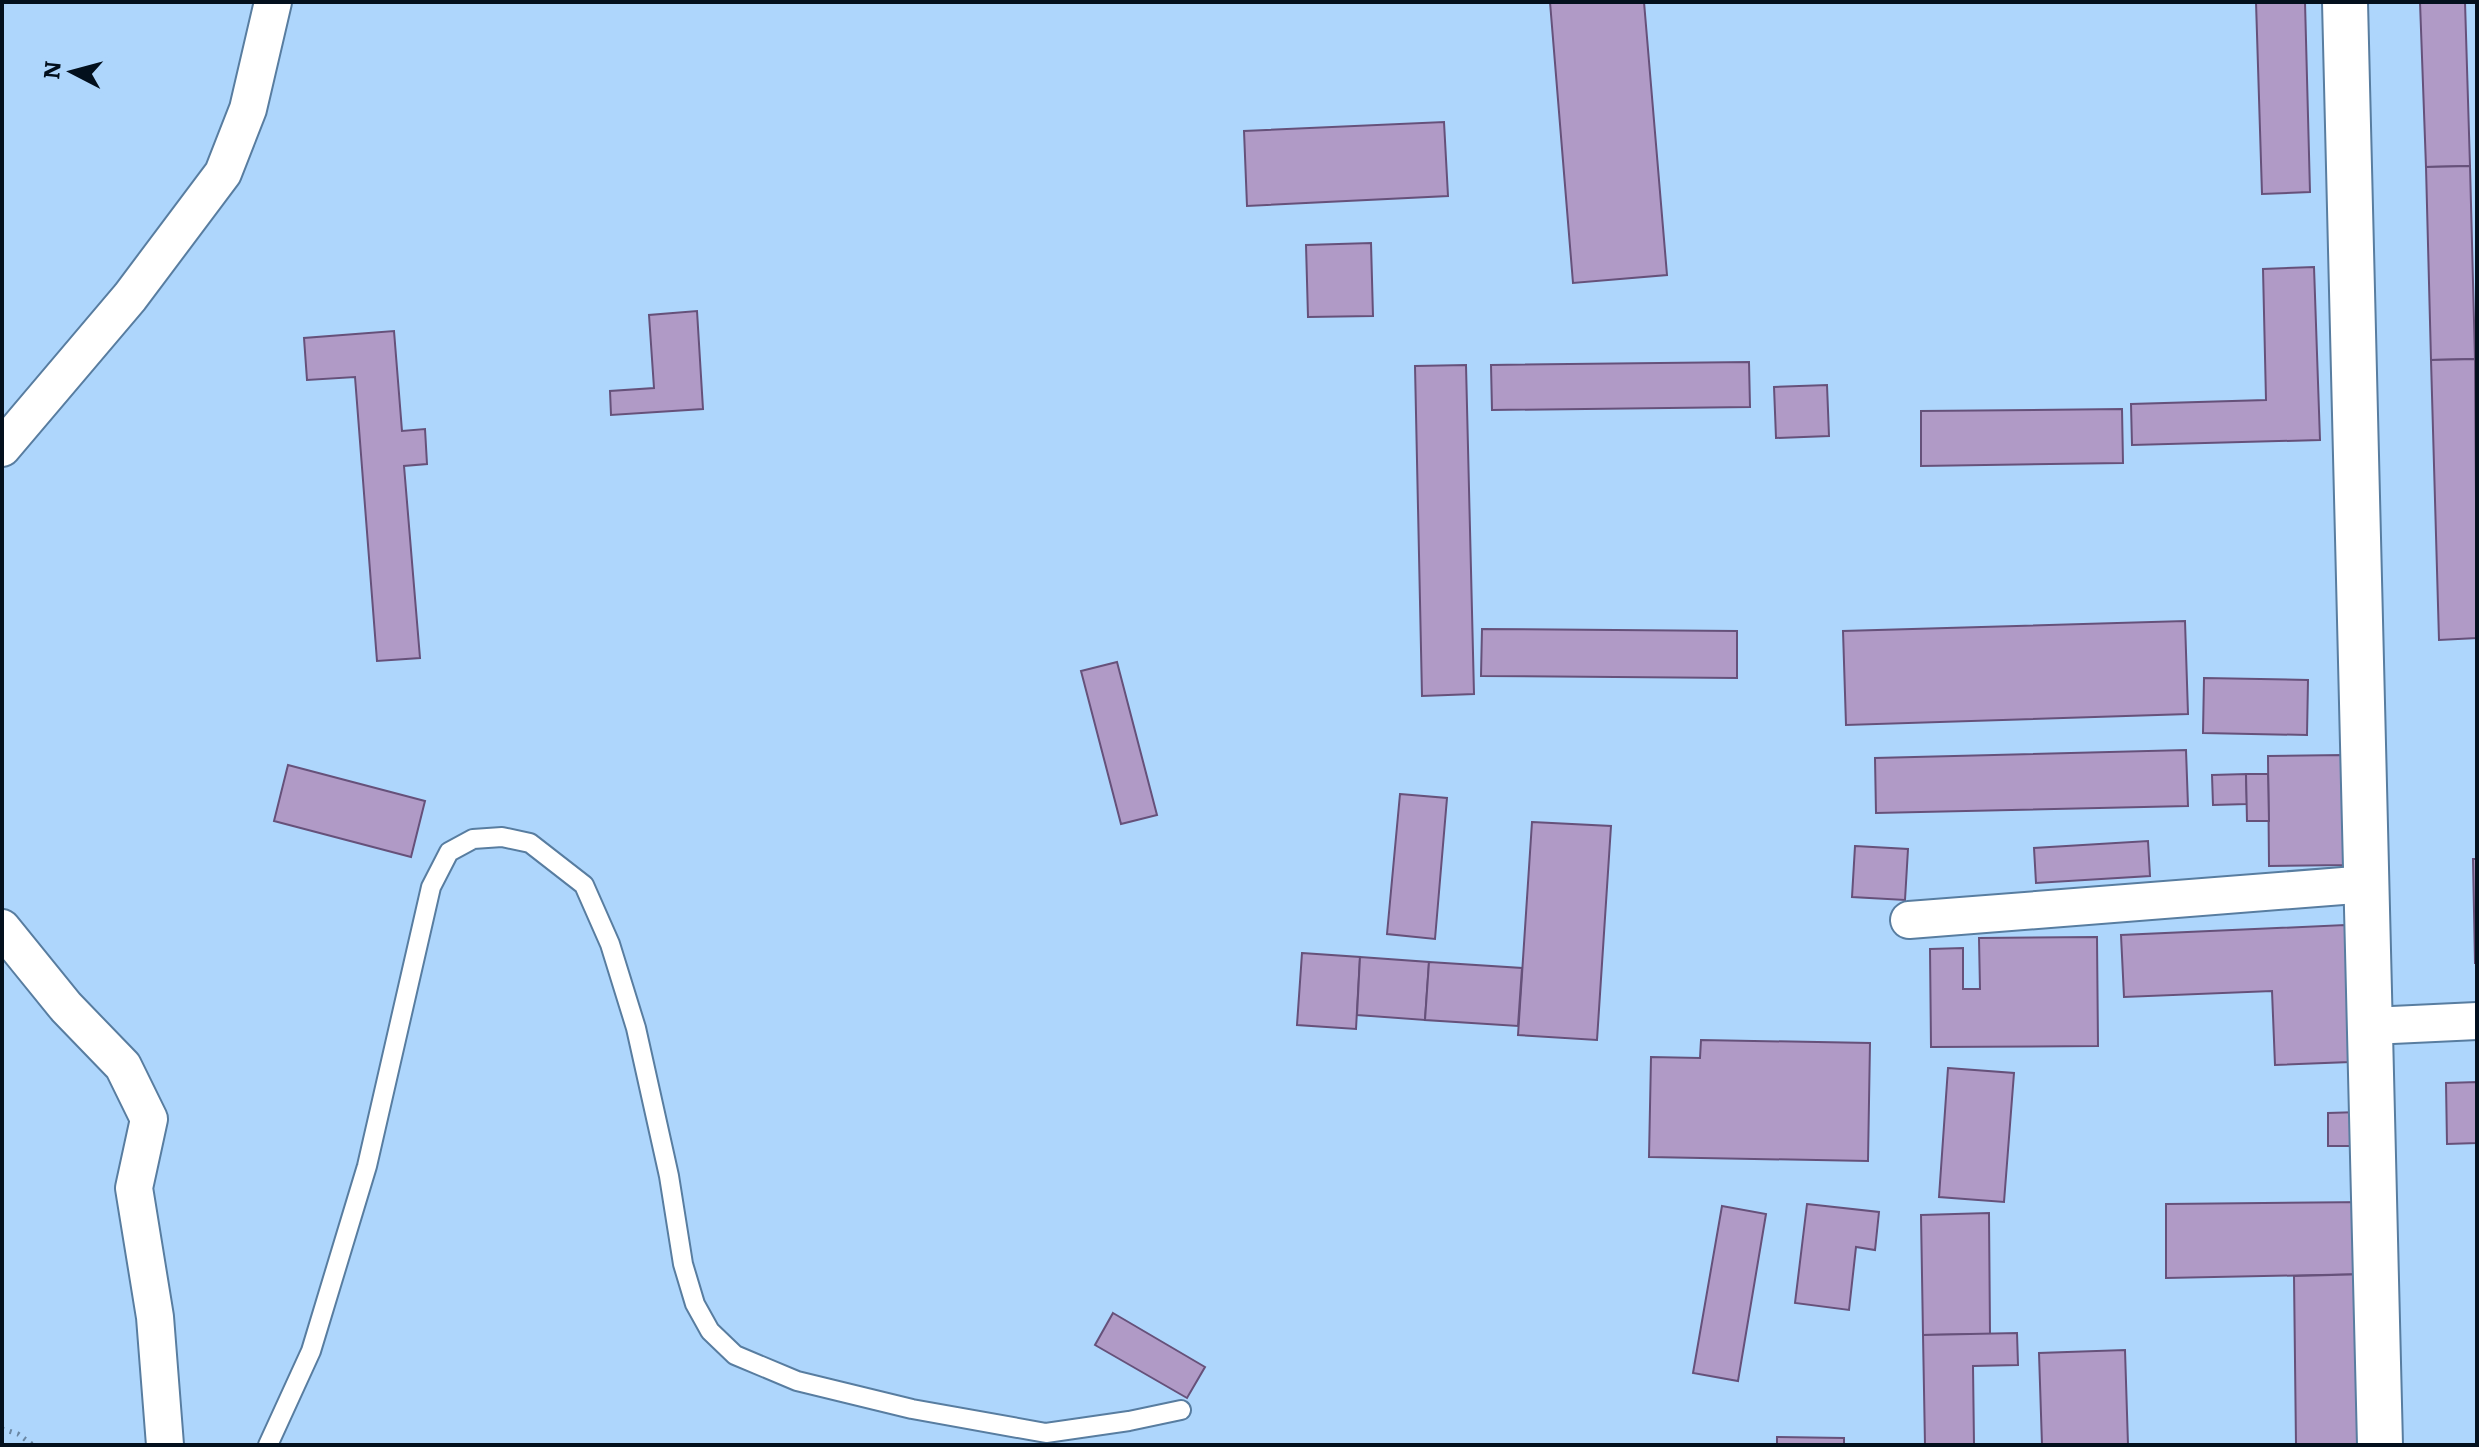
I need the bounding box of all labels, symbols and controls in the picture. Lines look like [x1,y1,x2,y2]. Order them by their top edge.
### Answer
north arrow [32,32,112,112]
text: N [33,59,68,81]

